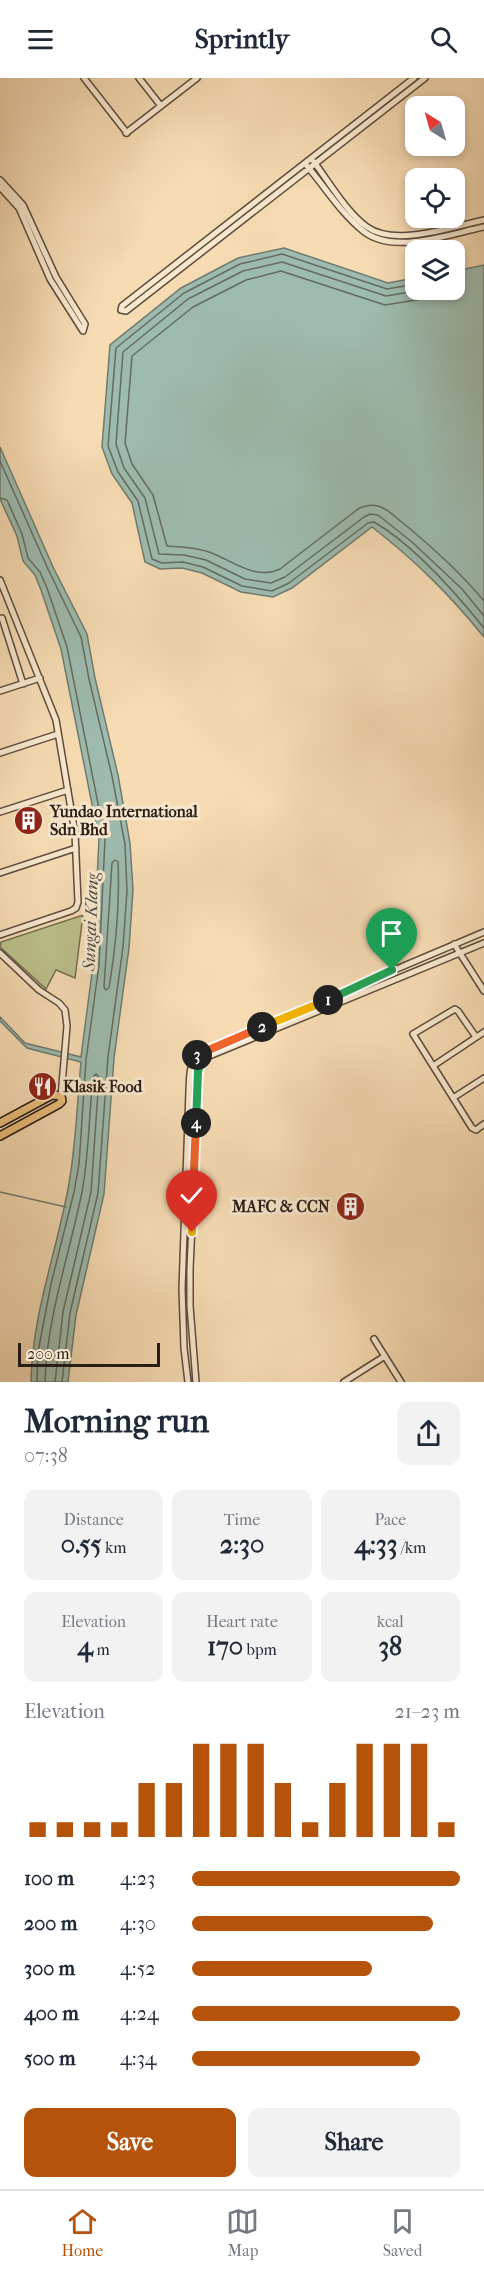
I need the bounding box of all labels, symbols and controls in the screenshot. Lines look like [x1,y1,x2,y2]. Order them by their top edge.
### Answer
icon: menu [24,23,57,56]
text: Sprintly [195,23,289,55]
icon: search [427,23,460,56]
north arrow [405,96,465,156]
map controls [405,96,465,300]
button: locate [405,168,465,228]
button: layers [405,240,465,300]
place label: Yundao International Sdn Bhd [49,802,198,839]
building icon: Yundao International Sdn Bhd [13,804,45,836]
water label: Sungai Klang [79,871,103,972]
pin [366,908,417,970]
icon: arrive [375,917,408,950]
pin: 1 [313,985,343,1015]
text: 1 [325,990,331,1009]
pin: 2 [247,1012,277,1042]
text: 2 [258,1017,266,1036]
pin: 3 [182,1040,212,1070]
text: 3 [194,1045,200,1064]
restaurant icon: Klasik Food [26,1070,58,1102]
place label: Klasik Food [63,1077,144,1096]
pin: 4 [181,1108,211,1138]
text: 4 [191,1113,201,1132]
pin [166,1170,217,1232]
icon: check [175,1179,208,1212]
building icon: MAFC & CCN [335,1190,367,1222]
place label: MAFC & CCN [231,1197,331,1216]
scale bar [18,1340,160,1368]
text: 200 m [27,1344,70,1363]
text: Morning run [24,1402,209,1441]
button: share [397,1402,460,1465]
text: 07:38 [24,1444,68,1467]
text: Distance [64,1510,124,1529]
text: Time [224,1510,260,1529]
text: Pace [374,1510,406,1529]
text: 0.55 [61,1529,102,1560]
text: 2:30 [220,1529,264,1560]
text: 4:33 [354,1529,397,1560]
text: km [102,1538,126,1557]
text: /km [397,1538,426,1557]
text: Elevation [61,1612,126,1631]
text: Heart rate [206,1612,278,1631]
text: kcal [377,1612,404,1631]
text: 4 [78,1631,93,1662]
text: 170 [207,1631,243,1662]
text: 38 [378,1631,402,1662]
text: m [93,1640,110,1659]
text: bpm [243,1640,277,1659]
text: Elevation [24,1700,105,1723]
text: 21–23 m [394,1700,460,1723]
text: 100 m [24,1867,74,1890]
text: 4:23 [120,1867,155,1890]
text: 200 m [24,1912,77,1935]
text: 4:30 [120,1912,156,1935]
text: 300 m [24,1957,75,1980]
text: 4:52 [120,1957,156,1980]
text: 400 m [24,2002,79,2025]
text: 4:24 [120,2002,159,2025]
text: 500 m [24,2047,76,2070]
text: 4:34 [120,2047,157,2070]
button: Save [24,2108,236,2177]
button: Share [248,2108,460,2177]
tab: Home [62,2205,103,2260]
tab: Map [226,2205,259,2260]
tab: Saved [383,2205,422,2260]

